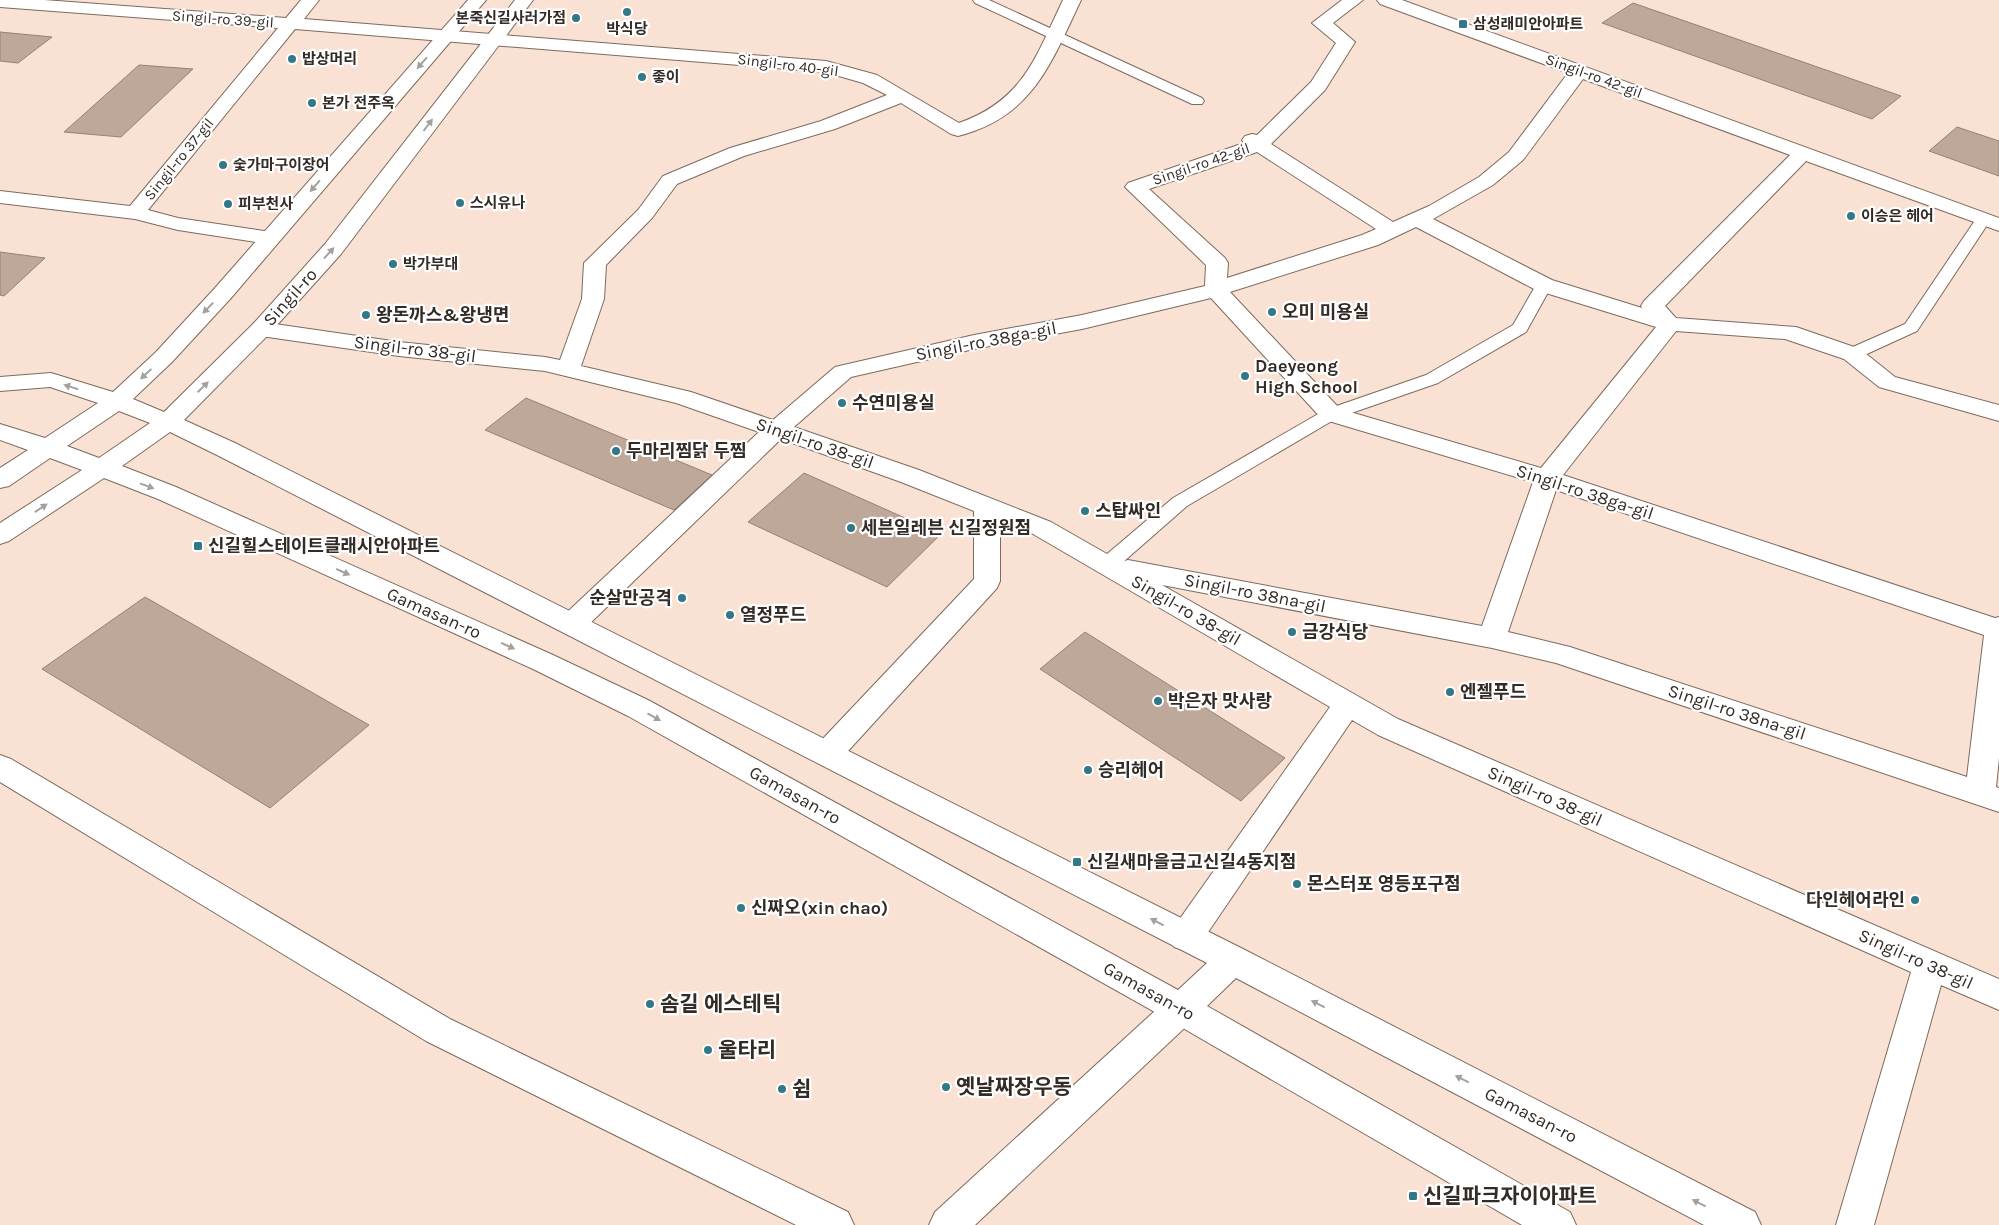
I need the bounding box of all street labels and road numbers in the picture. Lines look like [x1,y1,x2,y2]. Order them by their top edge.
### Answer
street label: Singil-ro 39-gil [171,6,275,32]
street label: Singil-ro 40-gil [736,50,840,80]
street label: Singil-ro 42-gil [1543,50,1645,102]
street label: Singil-ro 37-gil [140,114,218,204]
street label: Singil-ro 42-gil [1150,139,1252,189]
street label: Singil-ro [258,264,322,330]
street label: Singil-ro 38ga-gil [914,317,1058,365]
street label: Singil-ro 38-gil [353,331,477,367]
street label: Singil-ro 38-gil [753,413,877,473]
street label: Singil-ro 38ga-gil [1514,459,1656,525]
street label: Singil-ro 38na-gil [1182,568,1328,618]
street label: Singil-ro 38-gil [1127,570,1245,650]
street label: Gamasan-ro [383,582,485,644]
street label: Singil-ro 38na-gil [1665,679,1809,745]
street label: Gamasan-ro [745,761,845,829]
street label: Singil-ro 38-gil [1484,761,1606,831]
street label: Singil-ro 38-gil [1855,924,1977,994]
street label: Gamasan-ro [1099,957,1199,1025]
street label: Gamasan-ro [1481,1082,1581,1148]

